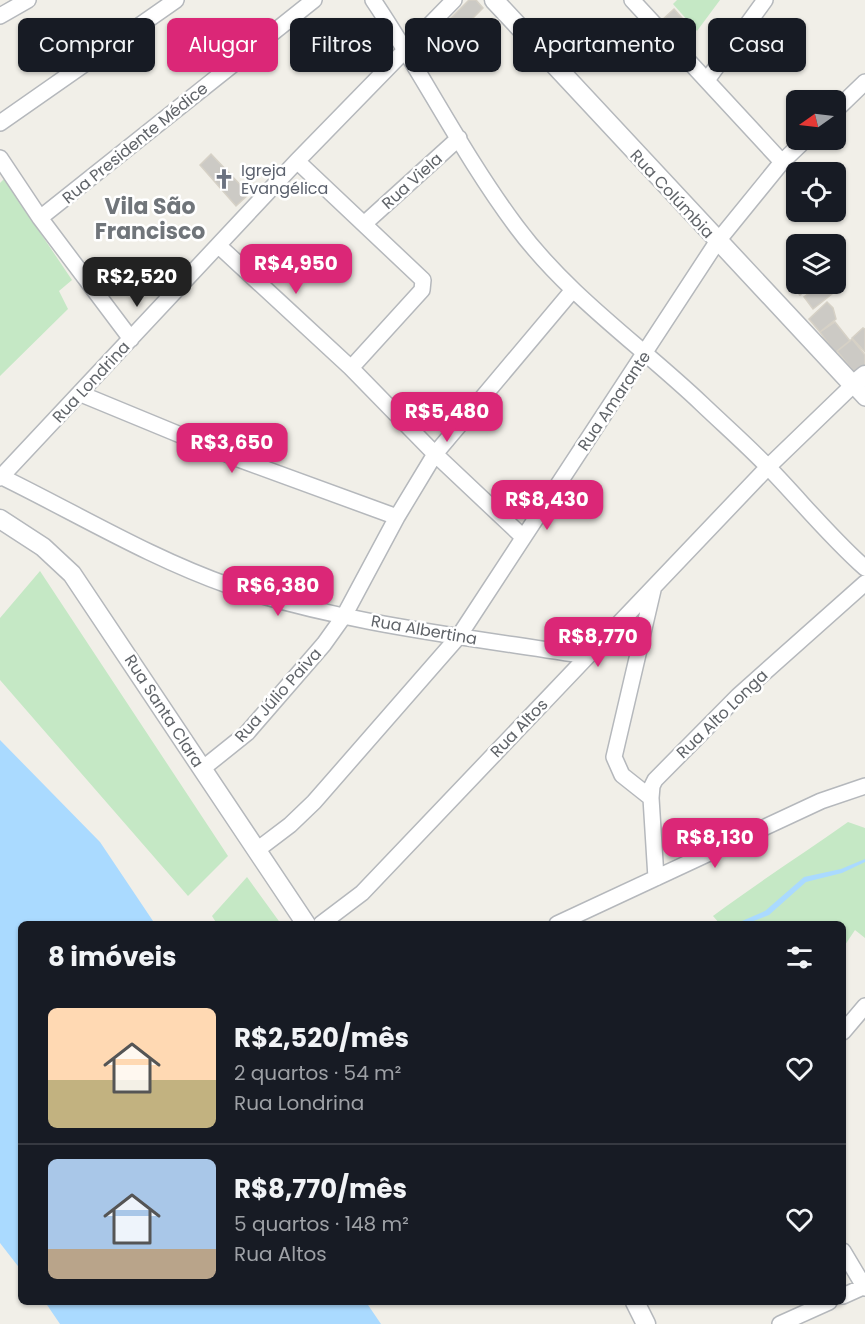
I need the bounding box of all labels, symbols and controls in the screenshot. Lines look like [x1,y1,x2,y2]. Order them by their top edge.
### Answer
chip: Comprar [18,18,155,72]
chip: Alugar [167,18,278,72]
chip: Filtros [290,18,393,72]
chip: Novo [405,18,501,72]
chip: Apartamento [513,18,696,72]
chip: Casa [708,18,806,72]
street label: Rua Presidente Médice [57,77,213,209]
north arrow [786,90,846,150]
map controls [786,90,846,294]
street label: Rua Colúmbia [625,145,719,243]
street label: Rua Viela [377,148,447,214]
place label: Igreja Evangélica [241,159,328,200]
button: locate [786,162,846,222]
church icon: Igreja Evangélica [212,167,236,191]
district label: Vila São Francisco [95,191,205,247]
button: layers [786,234,846,294]
pin: R$4,950 [241,244,351,295]
text: R$4,950 [254,249,338,277]
pin: R$2,520 [82,257,192,308]
text: R$2,520 [97,262,177,290]
street label: Rua Londrina [47,336,135,428]
street label: Rua Amarante [572,346,656,455]
pin: R$5,480 [392,392,502,443]
text: R$5,480 [405,397,489,425]
pin: R$3,650 [177,423,287,474]
text: R$3,650 [191,428,273,456]
pin: R$8,430 [492,480,602,531]
text: R$8,430 [505,485,589,513]
pin: R$6,380 [223,566,333,617]
text: R$6,380 [237,571,319,599]
street label: Rua Albertina [369,609,479,651]
pin: R$8,770 [543,617,653,668]
text: R$8,770 [558,622,638,650]
street label: Rua Júlio Paiva [229,643,327,747]
street label: Rua Santa Clara [119,650,209,772]
street label: Rua Alto Longa [671,664,773,764]
street label: Rua Altos [485,693,553,763]
pin: R$8,130 [660,818,770,869]
text: R$8,130 [676,823,754,851]
text: 8 imóveis [48,939,177,975]
icon: filters [783,941,816,974]
text: R$2,520/mês [234,1020,409,1056]
icon: home [96,1032,168,1104]
icon: heart [783,1052,816,1085]
text: 2 quartos · 54 m² [234,1059,401,1087]
text: Rua Londrina [234,1089,364,1117]
text: R$8,770/mês [234,1171,407,1207]
icon: home [96,1183,168,1255]
icon: heart [783,1203,816,1236]
text: 5 quartos · 148 m² [234,1210,409,1238]
text: Rua Altos [234,1240,327,1268]

